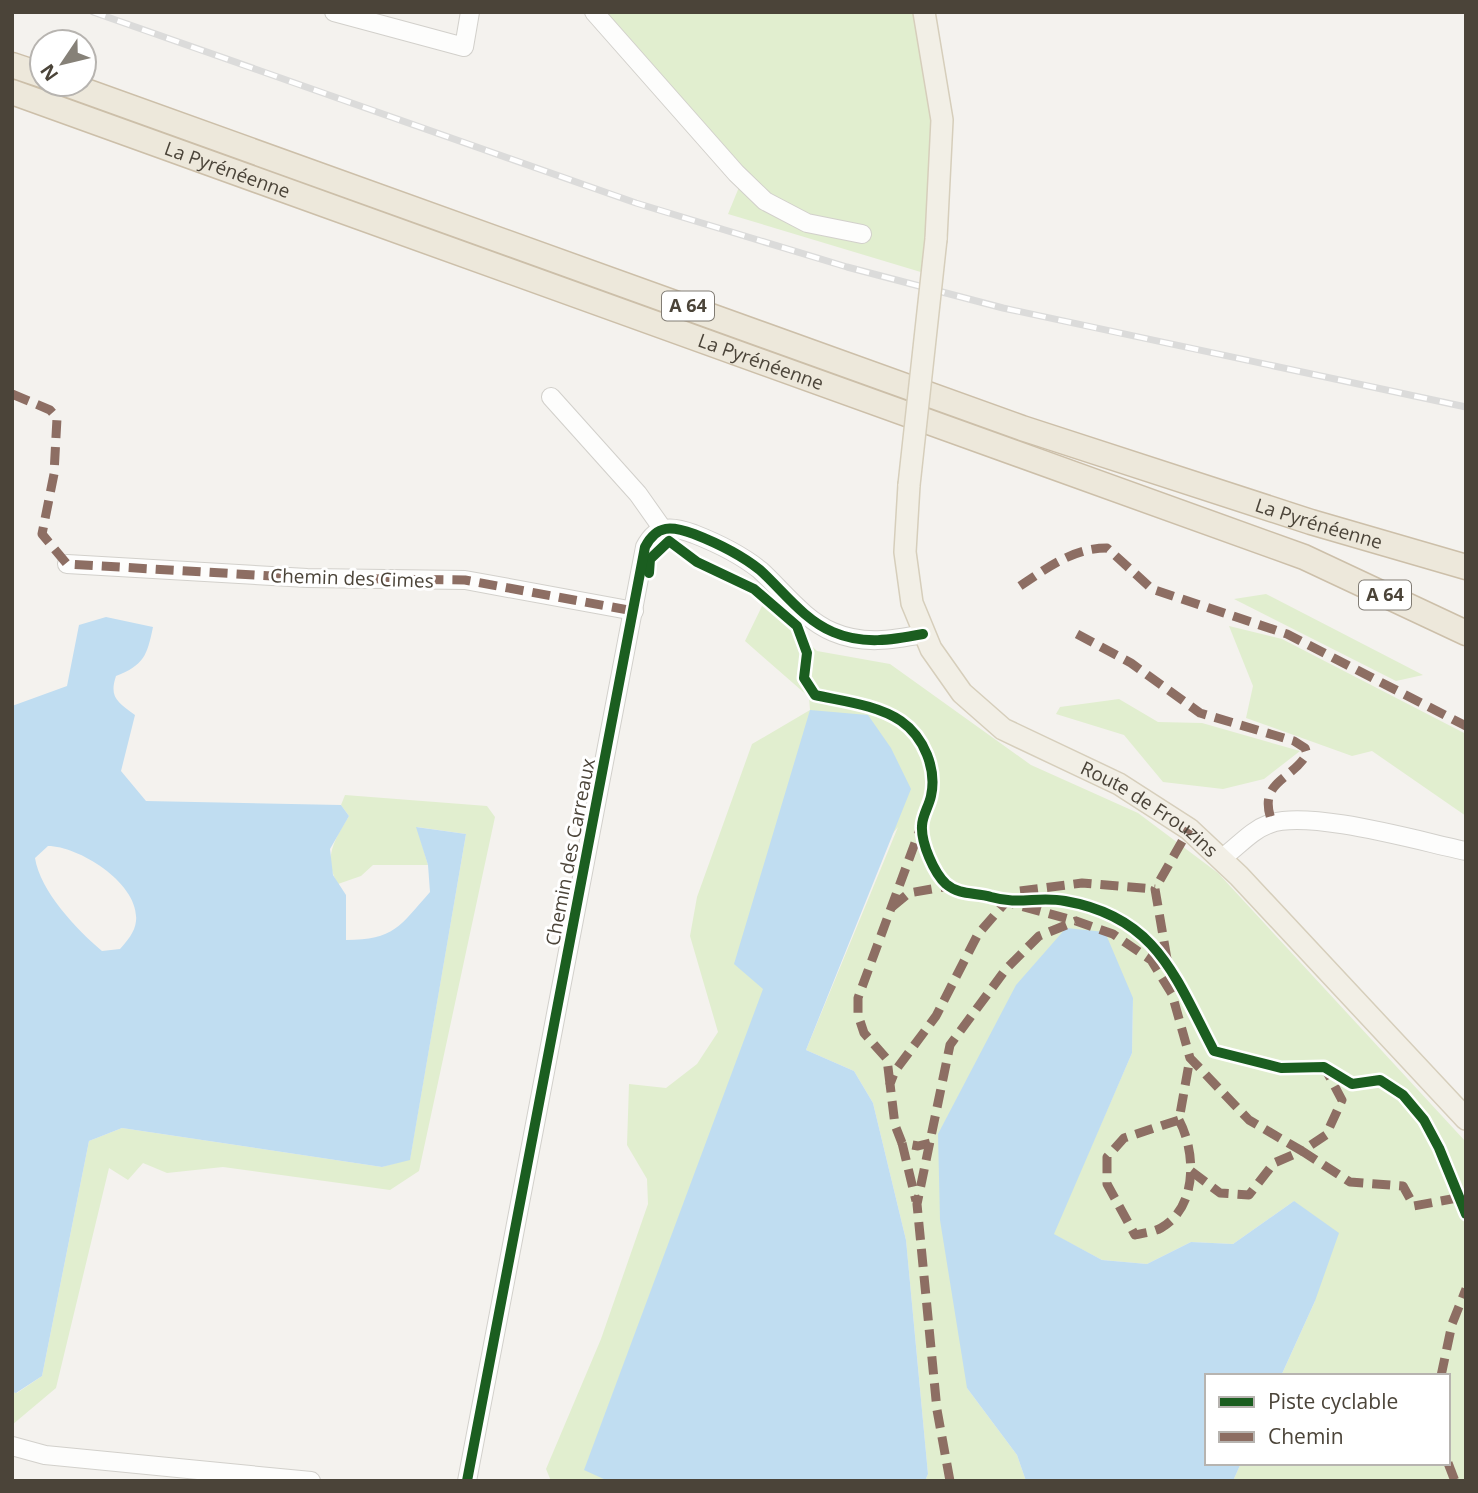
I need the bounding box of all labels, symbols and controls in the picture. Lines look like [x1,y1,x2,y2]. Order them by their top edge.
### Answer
north arrow [28,28,98,98]
text: N [34,59,64,87]
street label: La Pyrénéenne [161,135,294,204]
road number: A 64 [662,292,714,320]
street label: La Pyrénéenne [695,327,827,396]
street label: La Pyrénéenne [1252,492,1386,555]
street label: Chemin des Cimes [270,562,434,594]
road number: A 64 [1359,580,1411,610]
street label: Route de Frouzins [1076,755,1224,863]
street label: Chemin des Carreaux [539,756,601,948]
legend [1205,1374,1450,1465]
text: Piste cyclable [1268,1387,1398,1415]
text: Chemin [1268,1422,1344,1450]

